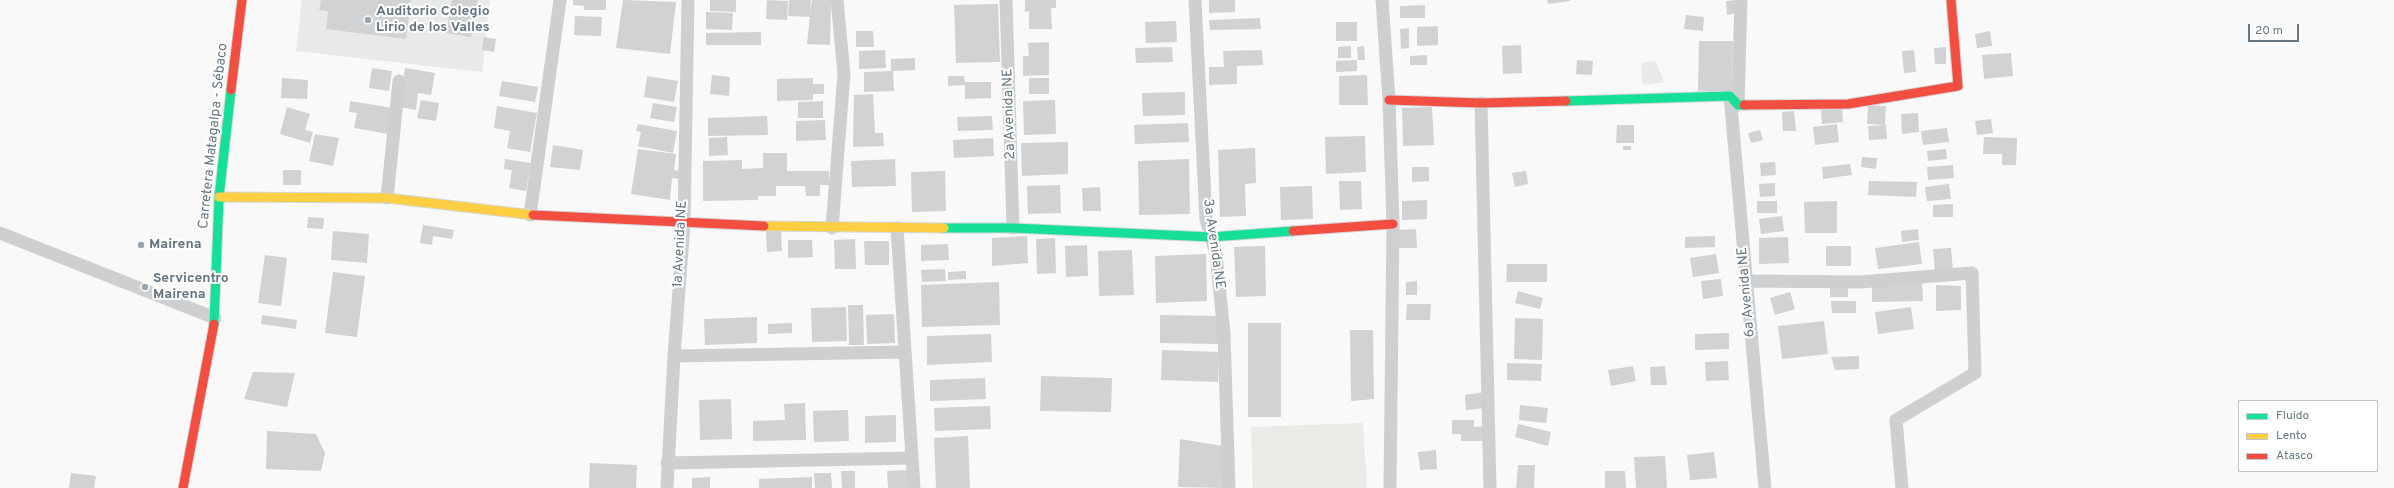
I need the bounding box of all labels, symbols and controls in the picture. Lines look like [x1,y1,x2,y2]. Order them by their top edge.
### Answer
place label: Auditorio Colegio Lirio de los Valles [376,4,490,36]
marker: Auditorio Colegio Lirio de los Valles [363,15,373,25]
scale bar [2250,16,2301,42]
text: 20 m [2255,23,2283,39]
street label: Carretera Matagalpa - Sébaco [196,42,232,230]
street label: 2a Avenida NE [1000,68,1020,160]
street label: 3a Avenida NE [1198,198,1228,290]
street label: 1a Avenida NE [670,200,692,288]
place label: Mairena [149,237,202,253]
marker: Mairena [136,240,146,250]
street label: 6a Avenida NE [1735,246,1759,338]
place label: Servicentro Mairena [153,271,229,304]
marker: Servicentro Mairena [140,282,150,292]
legend [2238,400,2378,472]
text: Fluido [2276,408,2309,424]
text: Lento [2276,428,2307,444]
text: Atasco [2276,448,2313,464]

